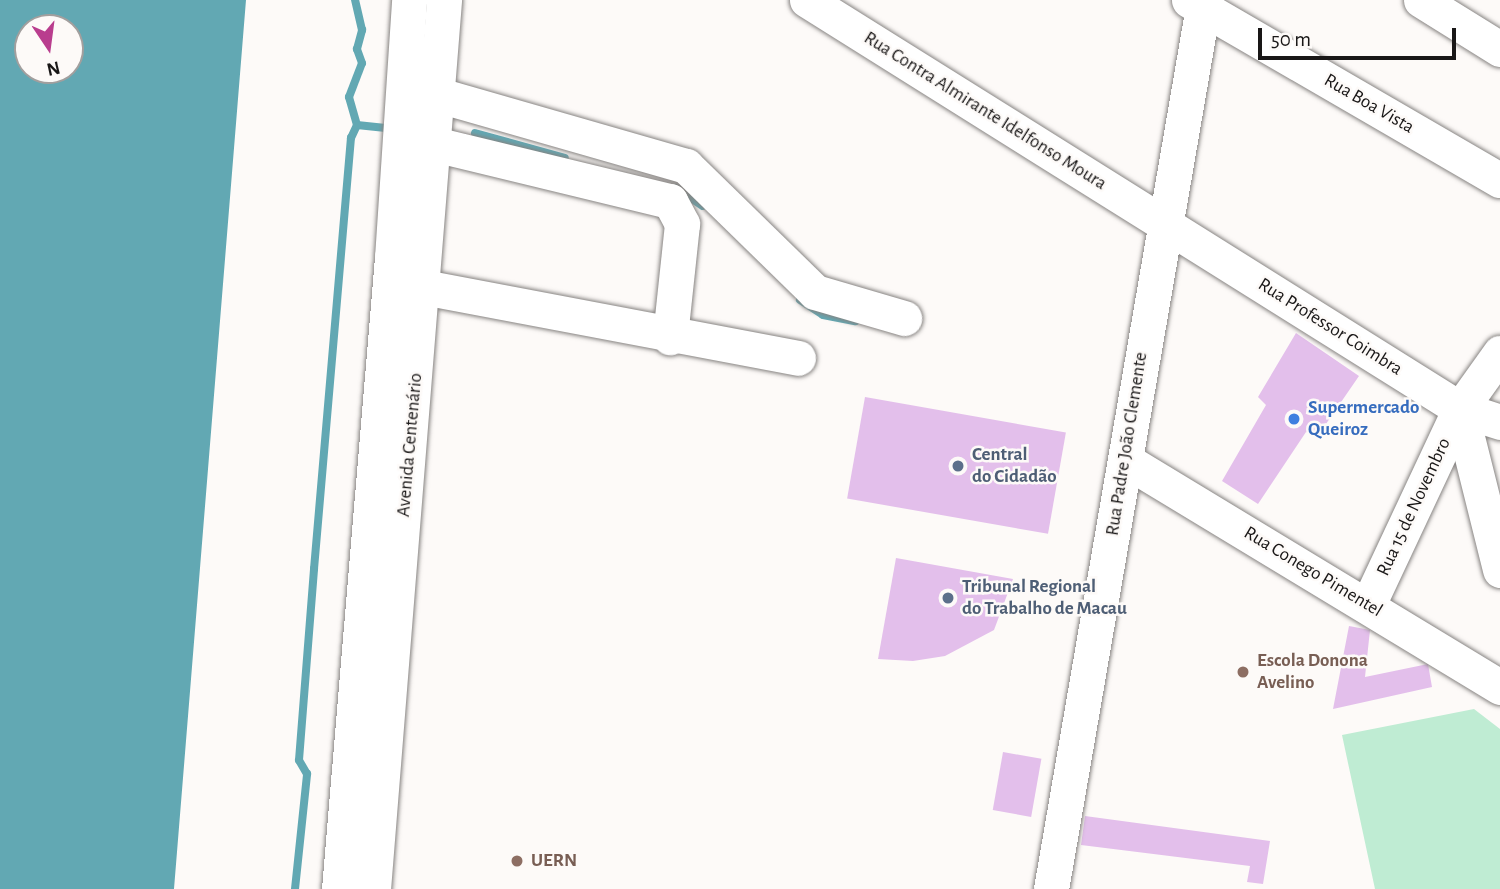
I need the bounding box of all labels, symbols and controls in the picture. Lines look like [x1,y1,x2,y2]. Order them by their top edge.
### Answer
north arrow [14,14,84,84]
scale bar [1262,14,1460,58]
street label: Rua Contra Almirante Idelfonso Moura [860,27,1110,195]
text: 50 m [1271,29,1311,50]
text: N [45,57,62,79]
street label: Rua Boa Vista [1320,69,1418,139]
street label: Rua Professor Coimbra [1254,273,1406,381]
street label: Rua Padre João Clemente [1101,351,1153,537]
street label: Avenida Centenário [392,372,428,518]
place label: Supermercado Queiroz [1308,397,1419,441]
marker: Supermercado Queiroz [1286,411,1302,427]
street label: Rua 15 de Novembro [1372,434,1456,580]
place label: Central do Cidadão [972,444,1057,488]
marker: Central do Cidadão [950,458,966,474]
street label: Rua Conego Pimentel [1239,522,1387,622]
place label: Tribunal Regional do Trabalho de Macau [962,576,1127,620]
marker: Tribunal Regional do Trabalho de Macau [940,590,956,606]
place label: Escola Donona Avelino [1257,650,1368,694]
marker: Escola Donona Avelino [1235,664,1251,680]
place label: UERN [531,850,577,872]
marker: UERN [509,853,525,869]

